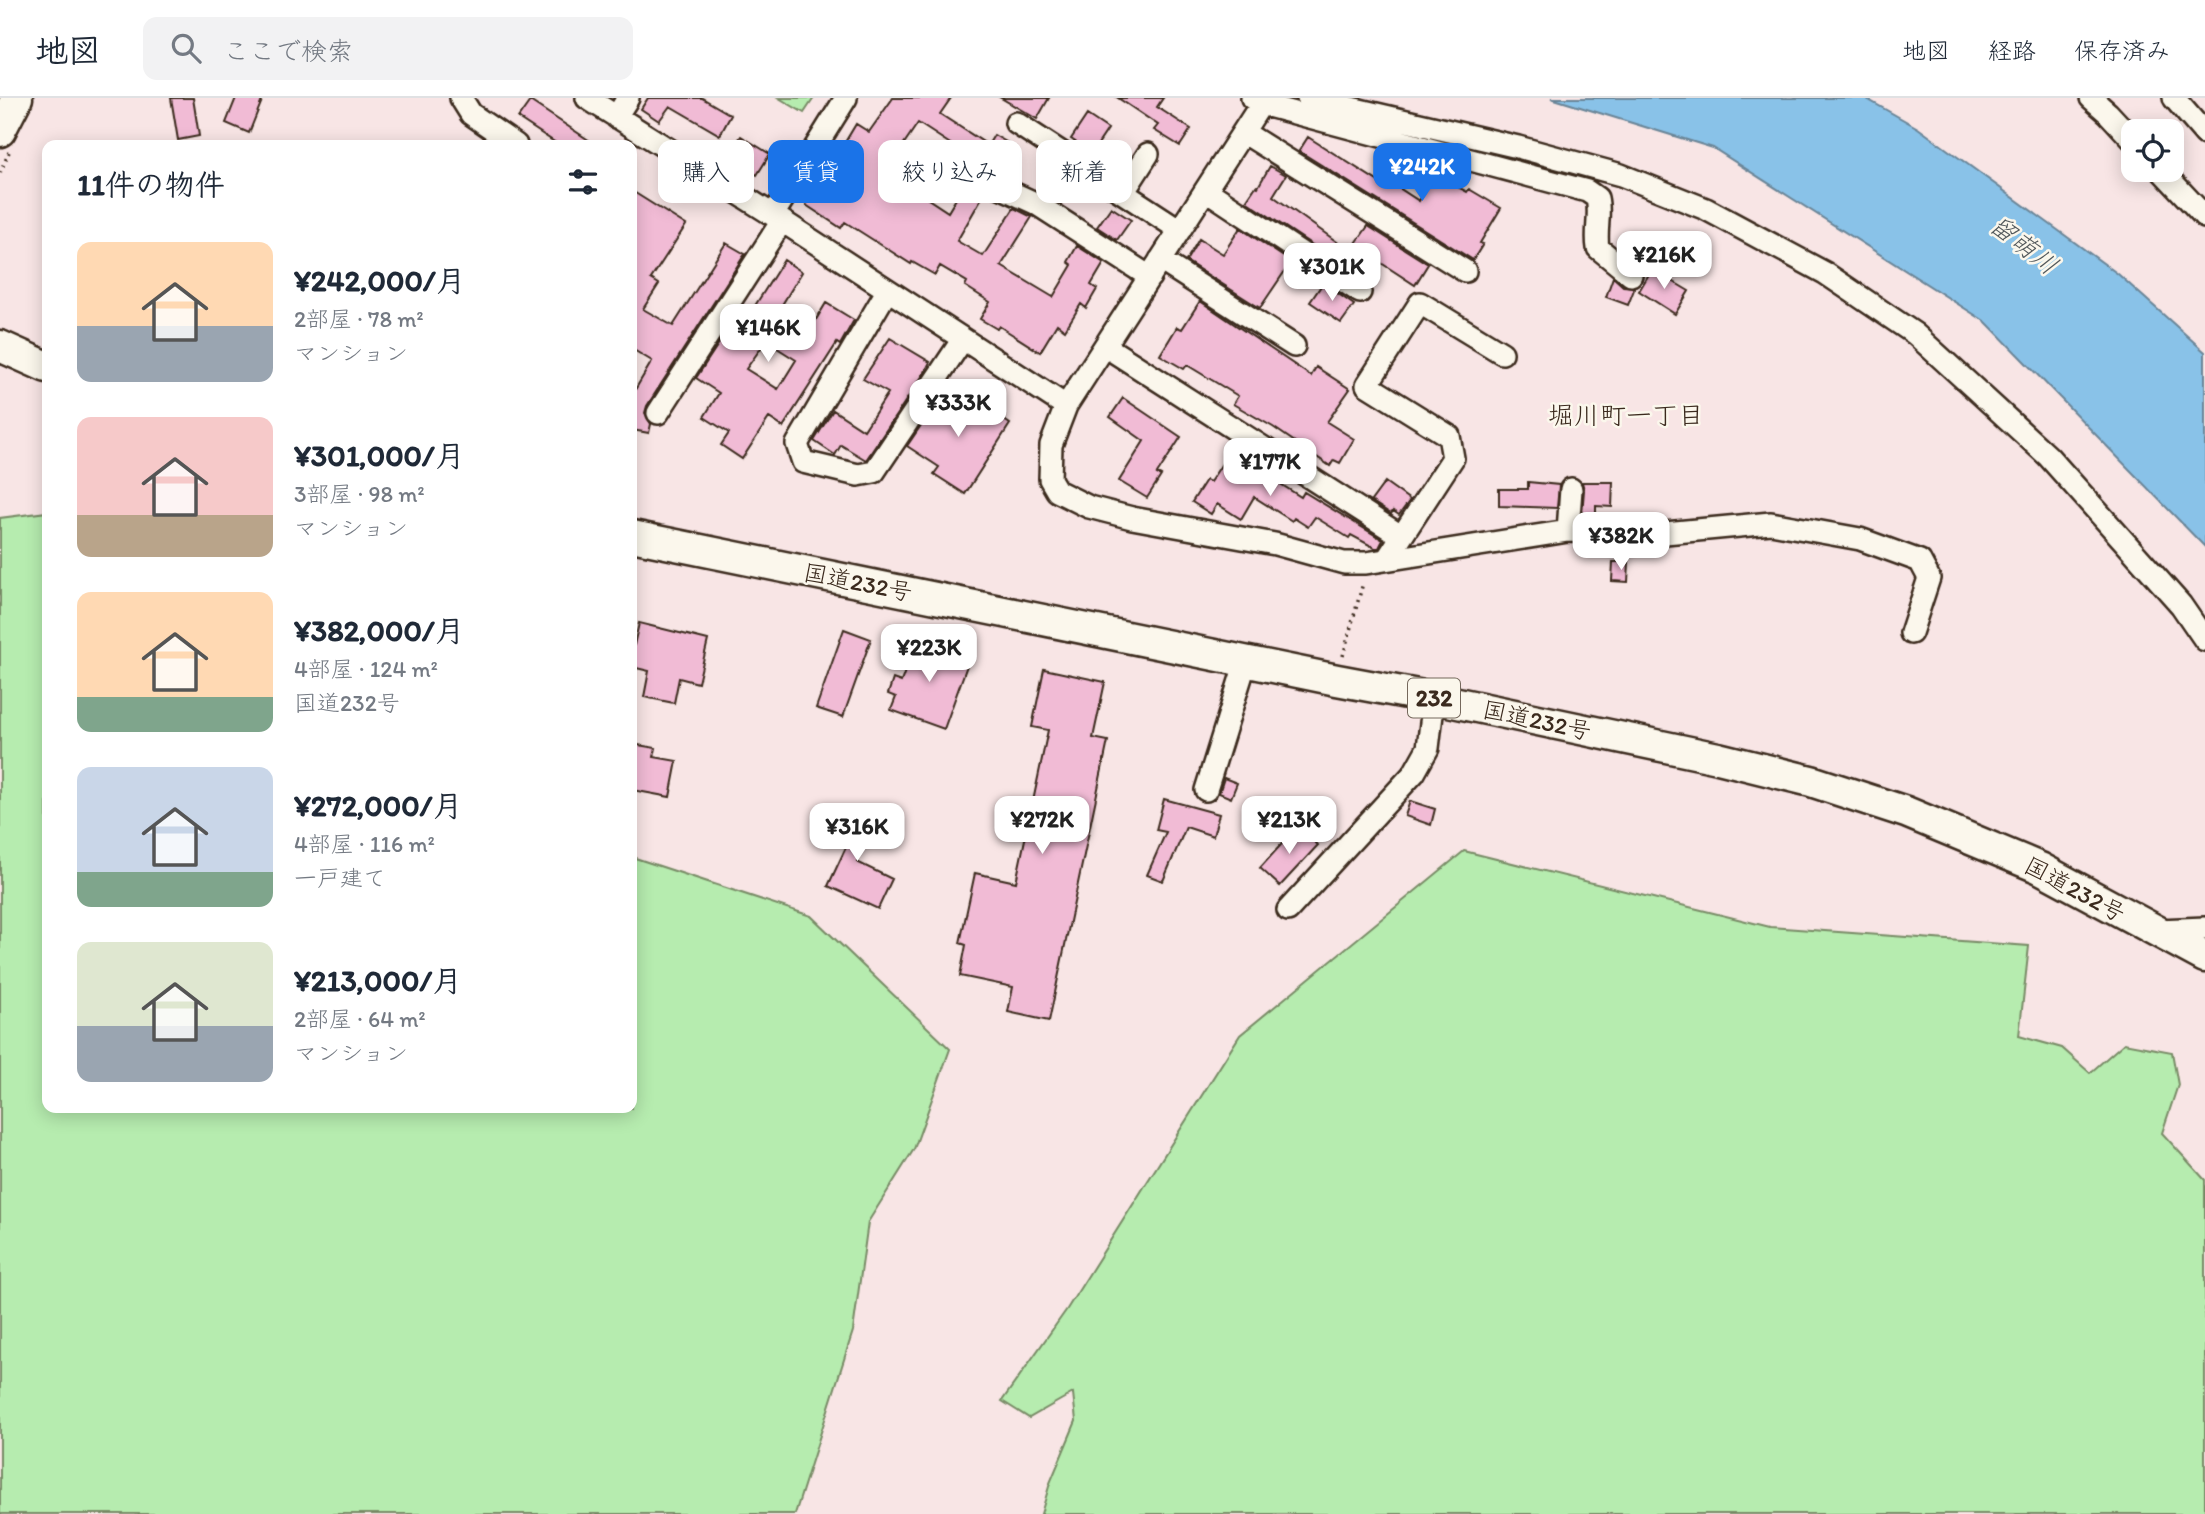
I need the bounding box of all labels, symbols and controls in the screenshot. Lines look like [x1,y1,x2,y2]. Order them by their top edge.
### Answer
search box [143,17,633,80]
icon: search [167,29,205,67]
text: 地図 [35,31,101,70]
text: ここで検索 [223,35,353,67]
text: 地図 [1902,36,1950,65]
text: 経路 [1988,36,2036,65]
text: 保存済み [2074,36,2170,65]
map controls [2121,119,2184,182]
button: locate [2121,119,2184,182]
chip: 購入 [658,140,754,203]
chip: 賃貸 [768,140,864,203]
chip: 絞り込み [878,140,1022,203]
chip: 新着 [1036,140,1132,203]
pin: ¥242K [1373,144,1471,203]
text: ¥242K [1389,152,1455,180]
icon: filters [564,163,602,201]
text: 11件の物件 [77,166,225,203]
water label: 留萌川 [1983,208,2065,282]
pin: ¥216K [1615,232,1713,291]
text: ¥216K [1633,240,1695,268]
pin: ¥301K [1283,244,1381,303]
text: ¥301K [1300,252,1364,280]
text: ¥242,000/月 [294,262,466,299]
icon: home [133,270,217,354]
pin: ¥146K [719,304,817,364]
text: 2部屋 · 78 m² [294,305,424,333]
text: ¥146K [736,313,800,341]
text: マンション [294,339,408,367]
pin: ¥333K [909,380,1007,439]
text: ¥333K [925,388,991,416]
district label: 堀川町一丁目 [1548,399,1704,431]
text: ¥301,000/月 [294,437,465,474]
pin: ¥177K [1221,438,1319,498]
icon: home [133,445,217,529]
text: ¥177K [1239,447,1301,475]
text: 3部屋 · 98 m² [294,480,425,508]
pin: ¥382K [1572,512,1670,572]
text: マンション [294,514,408,542]
text: ¥382K [1589,521,1653,549]
street label: 国道232号 [801,557,915,607]
text: ¥382,000/月 [294,612,465,649]
icon: home [133,620,217,704]
pin: ¥223K [880,624,978,684]
text: ¥223K [897,633,961,661]
text: 4部屋 · 124 m² [294,655,438,683]
road number: 232 [1408,678,1460,718]
text: 国道232号 [294,689,400,717]
street label: 国道232号 [1480,694,1594,746]
text: ¥272,000/月 [294,787,462,824]
icon: home [133,795,217,879]
pin: ¥272K [993,796,1091,856]
pin: ¥213K [1240,796,1338,856]
pin: ¥316K [808,804,906,863]
text: ¥272K [1010,805,1074,833]
text: ¥213K [1258,805,1320,833]
text: ¥316K [826,812,888,840]
text: 4部屋 · 116 m² [294,830,435,858]
street label: 国道232号 [2019,850,2131,928]
text: 一戸建て [294,864,386,892]
text: ¥213,000/月 [294,962,462,999]
icon: home [133,970,217,1054]
text: 2部屋 · 64 m² [294,1005,426,1033]
text: マンション [294,1039,408,1067]

